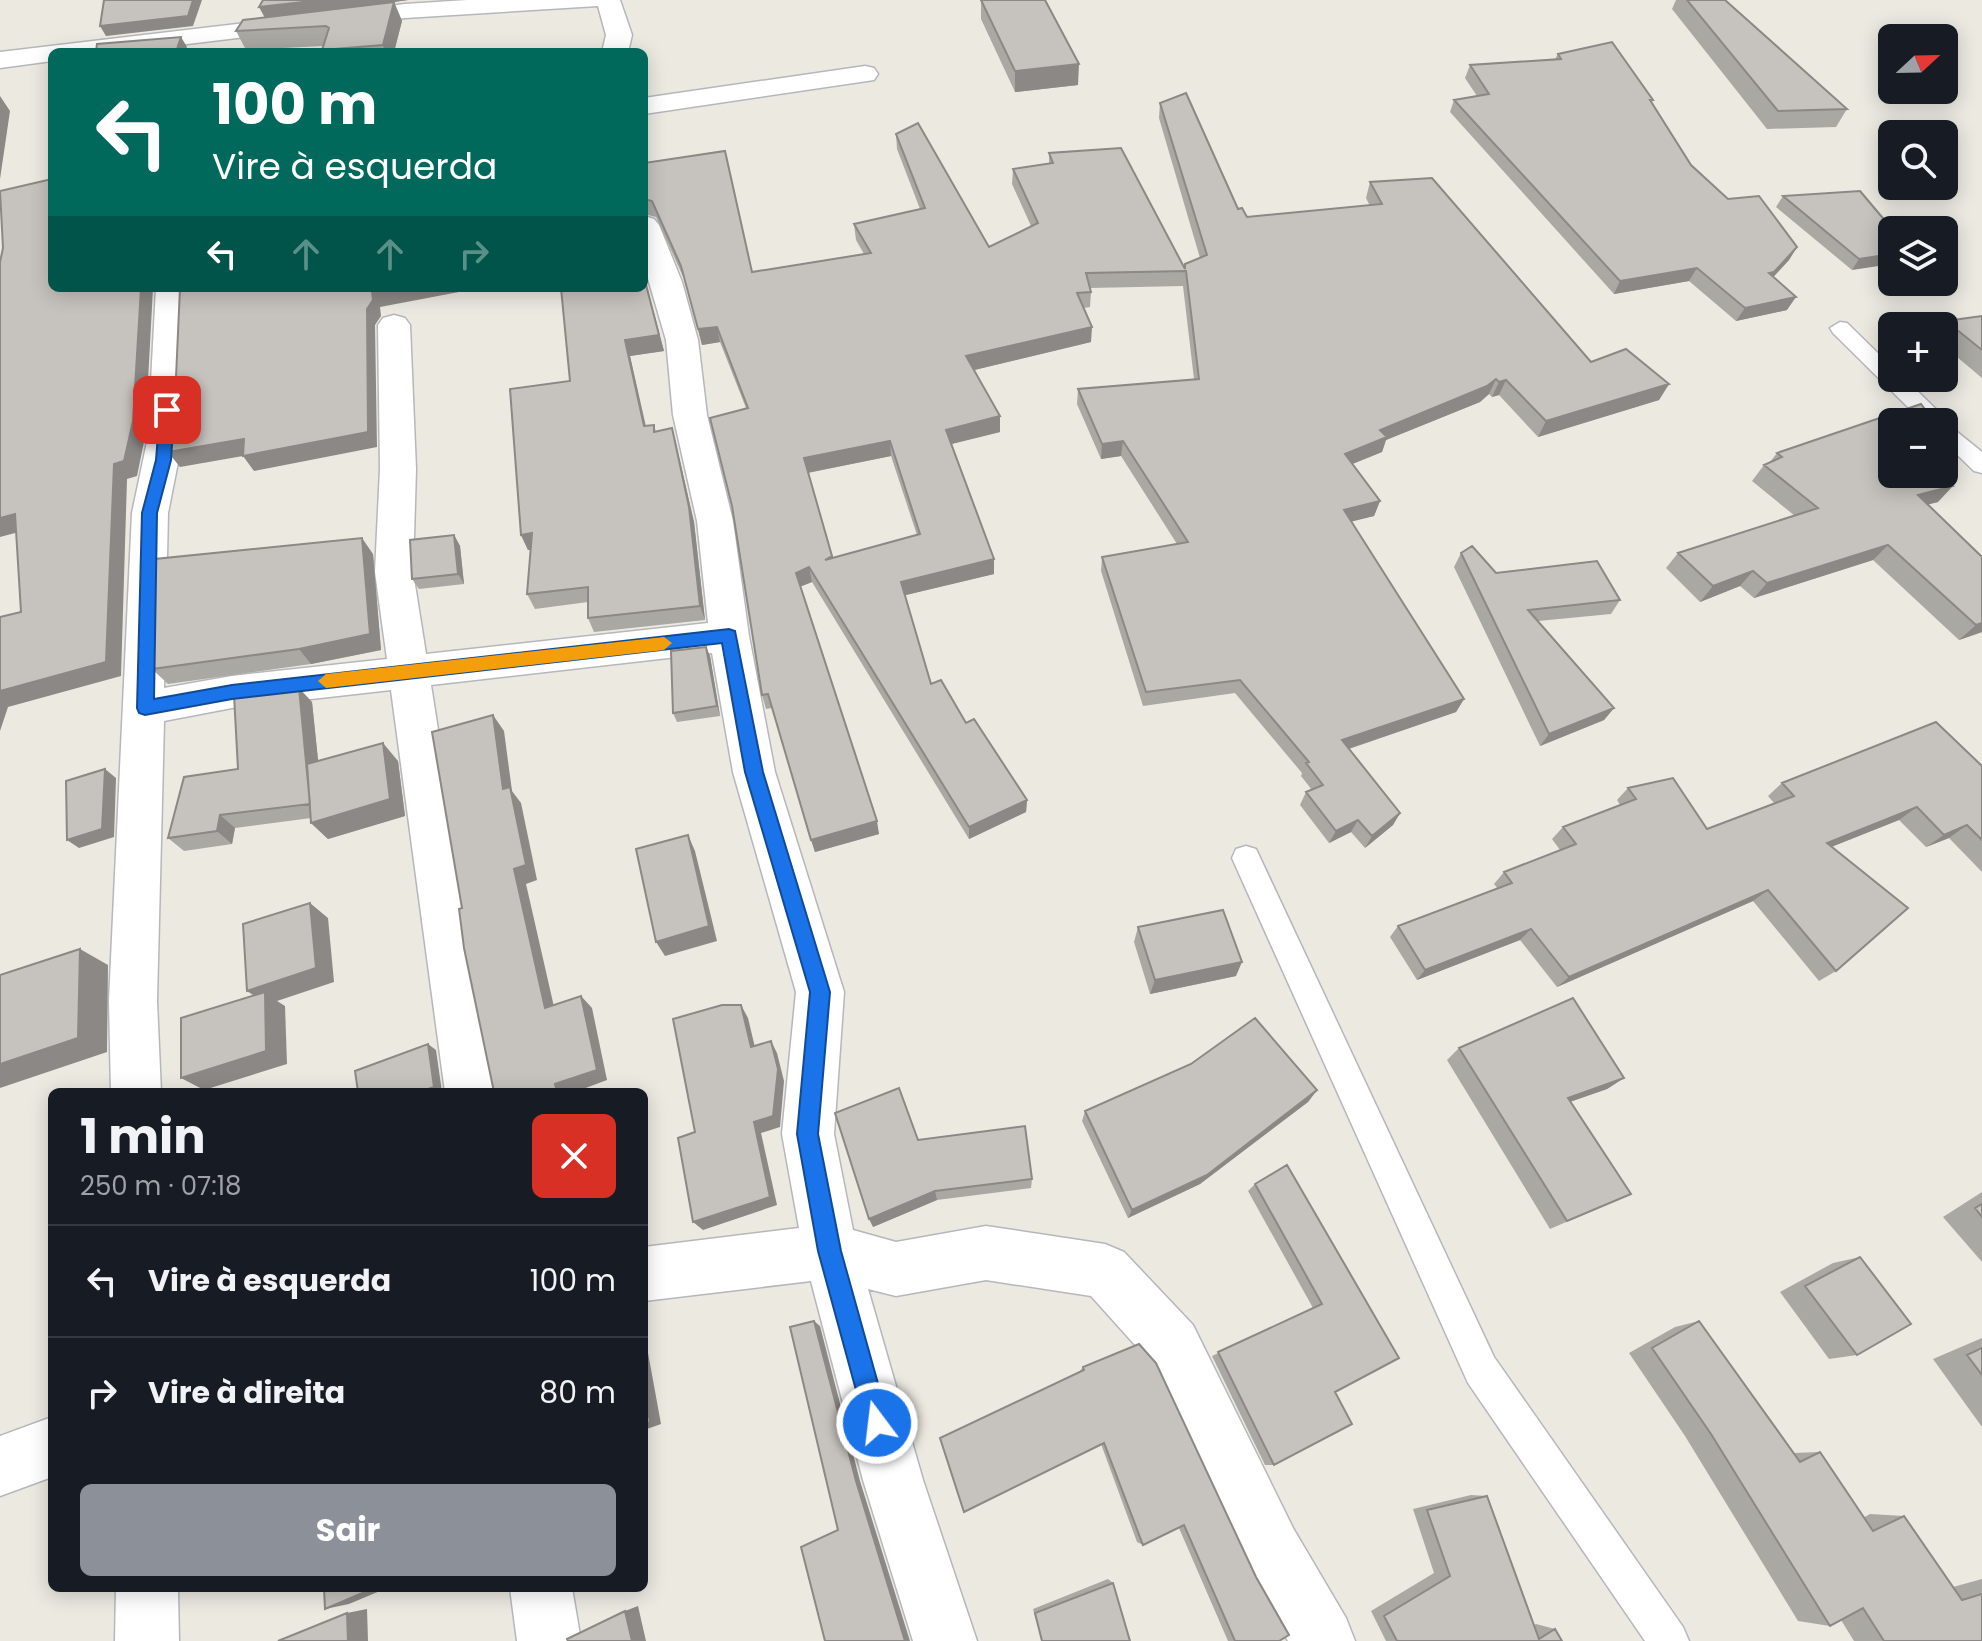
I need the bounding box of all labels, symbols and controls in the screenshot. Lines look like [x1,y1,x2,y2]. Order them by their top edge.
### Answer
north arrow [1878,24,1958,104]
map controls [1878,24,1958,488]
text: 100 m [212,65,377,144]
icon: left [80,80,184,184]
button: search [1878,120,1958,200]
text: Vire à esquerda [212,141,497,192]
button: layers [1878,216,1958,296]
icon: left [200,232,244,276]
icon: ahead [284,232,328,276]
icon: ahead [368,232,412,276]
icon: right [452,232,496,276]
button: + [1878,312,1958,392]
pin [133,376,201,444]
icon: arrive [145,388,189,432]
button: − [1878,408,1958,488]
text: 1 min [80,1103,206,1170]
button: close [532,1114,616,1198]
text: 250 m · 07:18 [80,1168,242,1204]
icon: left [80,1259,124,1303]
text: Vire à esquerda [148,1259,391,1302]
text: 100 m [530,1259,616,1302]
icon: right [80,1371,124,1415]
text: Vire à direita [148,1371,345,1414]
text: 80 m [539,1371,616,1414]
position arrow [835,1381,919,1465]
button: Sair [80,1484,616,1576]

